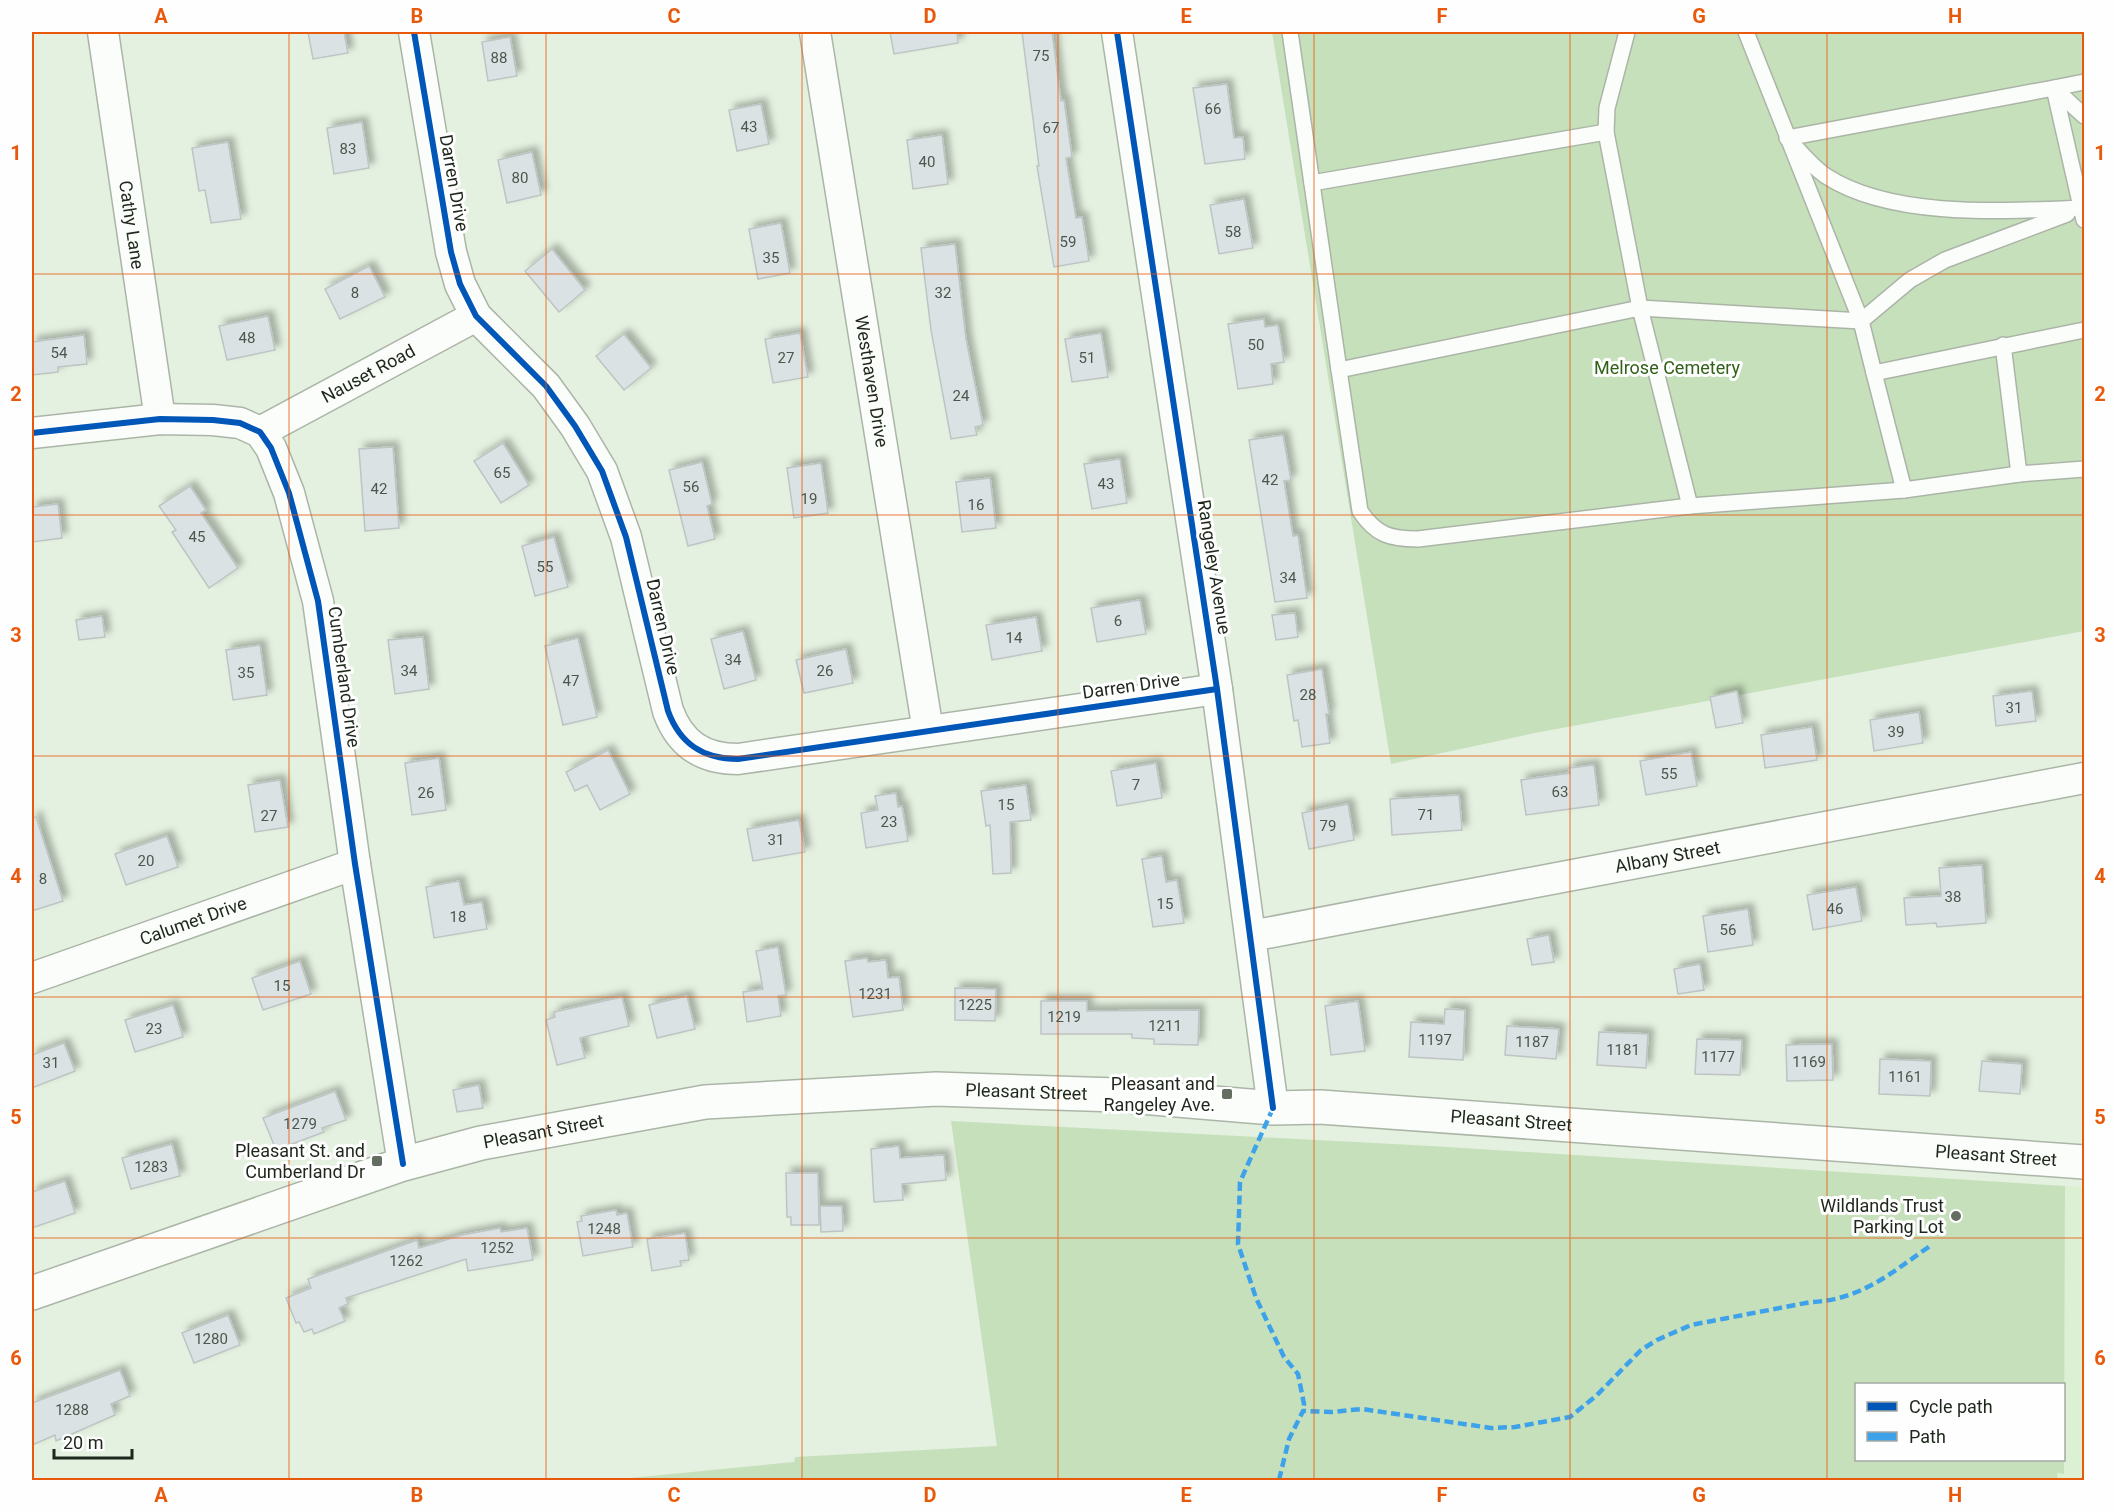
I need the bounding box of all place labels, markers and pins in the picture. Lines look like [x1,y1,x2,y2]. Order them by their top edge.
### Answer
place label: Pleasant and Rangeley Ave. [1104,1073,1215,1115]
marker: Pleasant and Rangeley Ave. [1220,1087,1234,1101]
place label: Pleasant St. and Cumberland Dr [235,1140,365,1182]
marker: Pleasant St. and Cumberland Dr [370,1154,384,1168]
place label: Wildlands Trust Parking Lot [1820,1195,1944,1237]
marker: Wildlands Trust Parking Lot [1949,1209,1963,1223]

